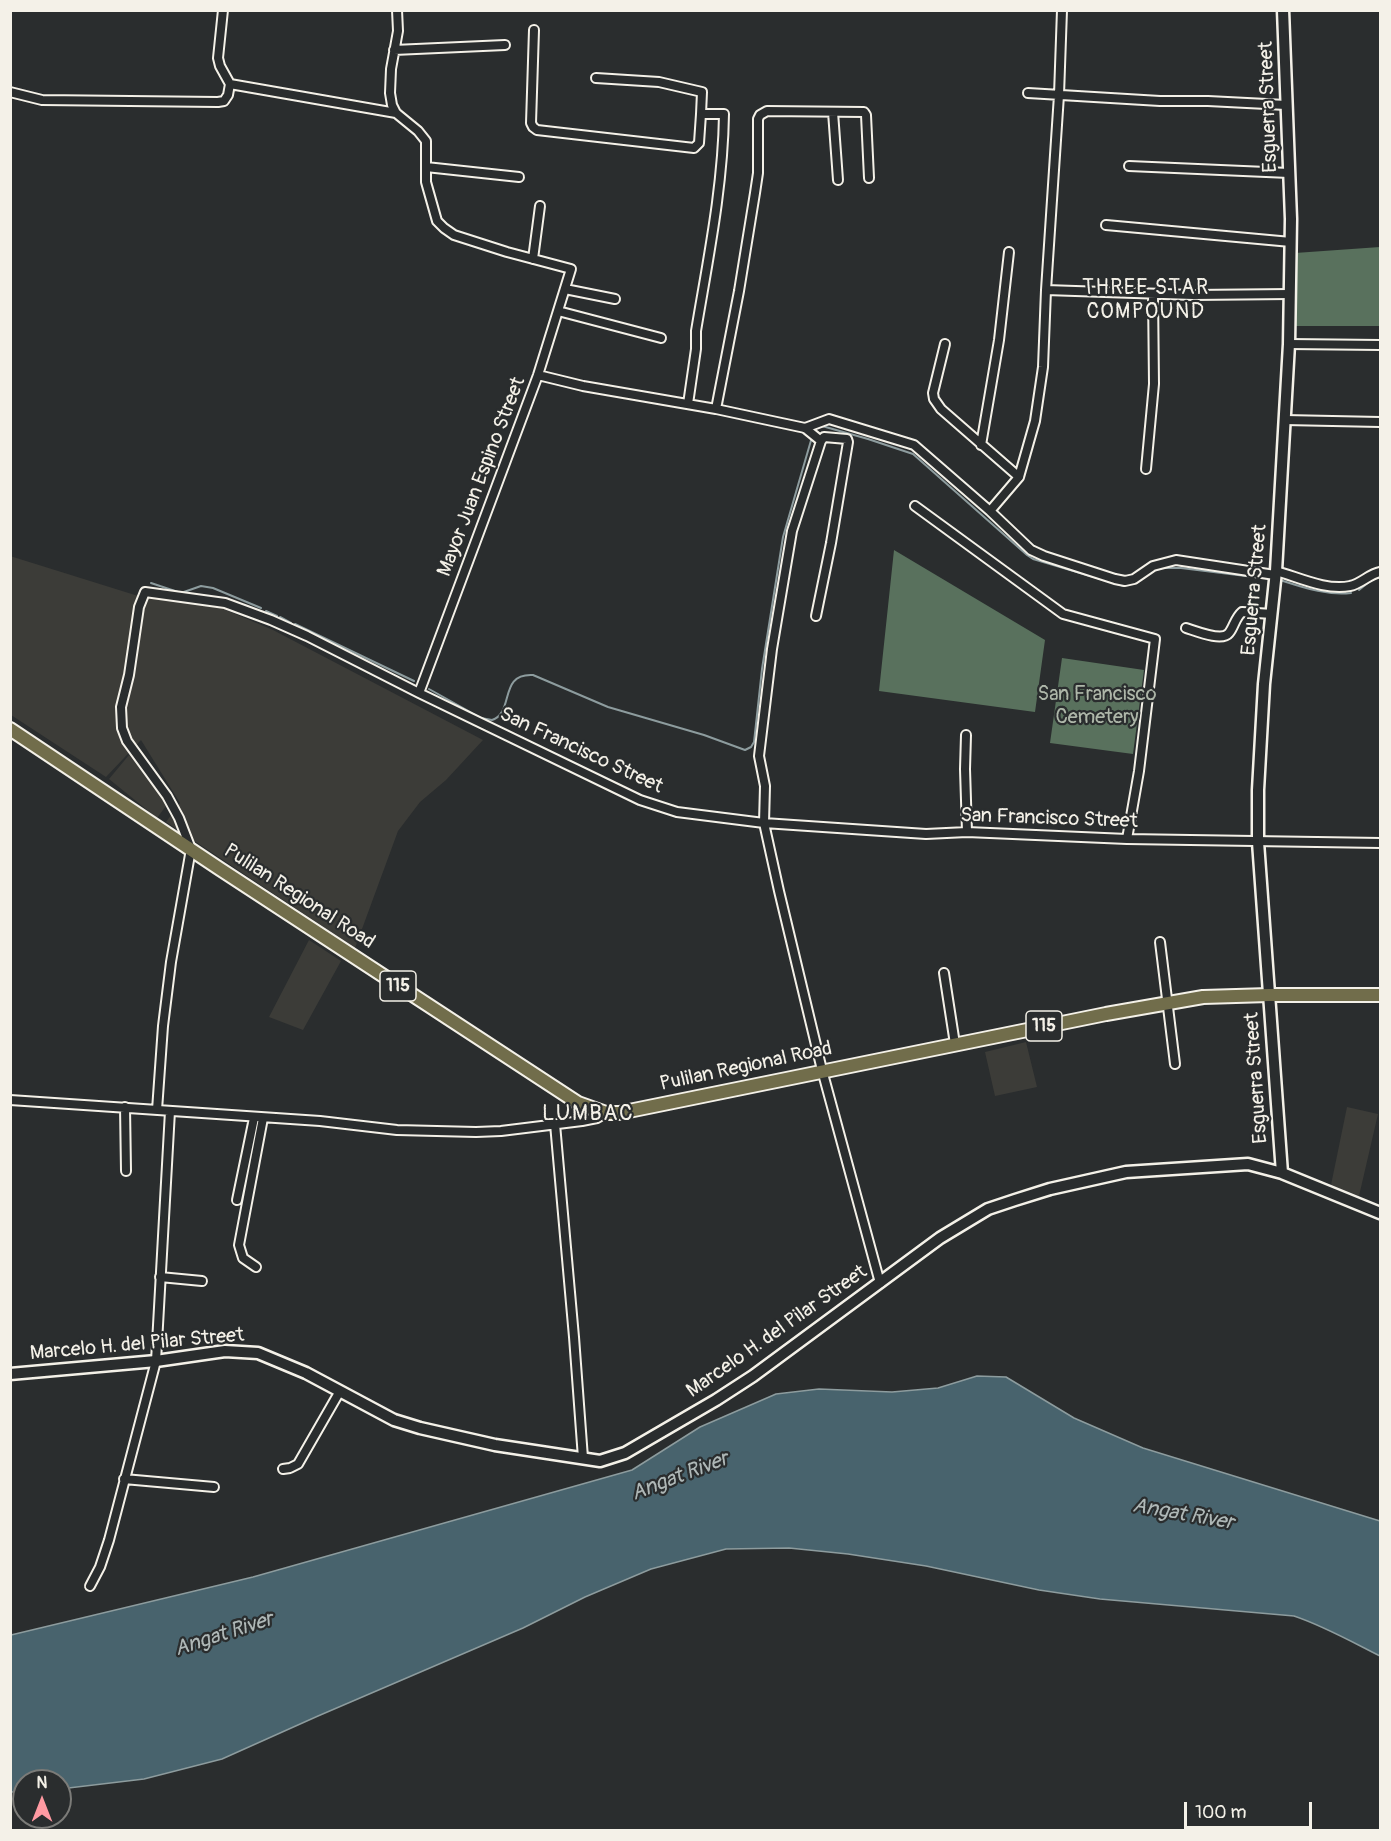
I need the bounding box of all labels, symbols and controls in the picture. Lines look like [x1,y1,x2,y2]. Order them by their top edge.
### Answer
street label: Esguerra Street [1255,41,1283,173]
district label: THREE STAR COMPOUND [1082,276,1210,326]
street label: Mayor Juan Espino Street [433,374,531,580]
street label: Esguerra Street [1237,523,1273,657]
park label: San Francisco Cemetery [1038,683,1156,730]
street label: San Francisco Street [496,703,666,799]
street label: San Francisco Street [960,804,1138,834]
street label: Pulilan Regional Road [219,839,379,955]
road number: 115 [380,971,416,1001]
road number: 115 [1026,1011,1062,1041]
street label: Esguerra Street [1240,1012,1274,1144]
street label: Pulilan Regional Road [658,1037,834,1097]
district label: LUMBAC [542,1101,634,1127]
street label: Marcelo H. del Pilar Street [682,1261,872,1403]
street label: Marcelo H. del Pilar Street [29,1324,245,1366]
water label: Angat River [628,1447,732,1507]
water label: Angat River [1131,1494,1235,1536]
water label: Angat River [172,1607,276,1663]
north arrow [12,1769,72,1829]
text: N [37,1773,47,1793]
scale bar [1187,1790,1314,1828]
text: 100 m [1195,1801,1247,1824]

